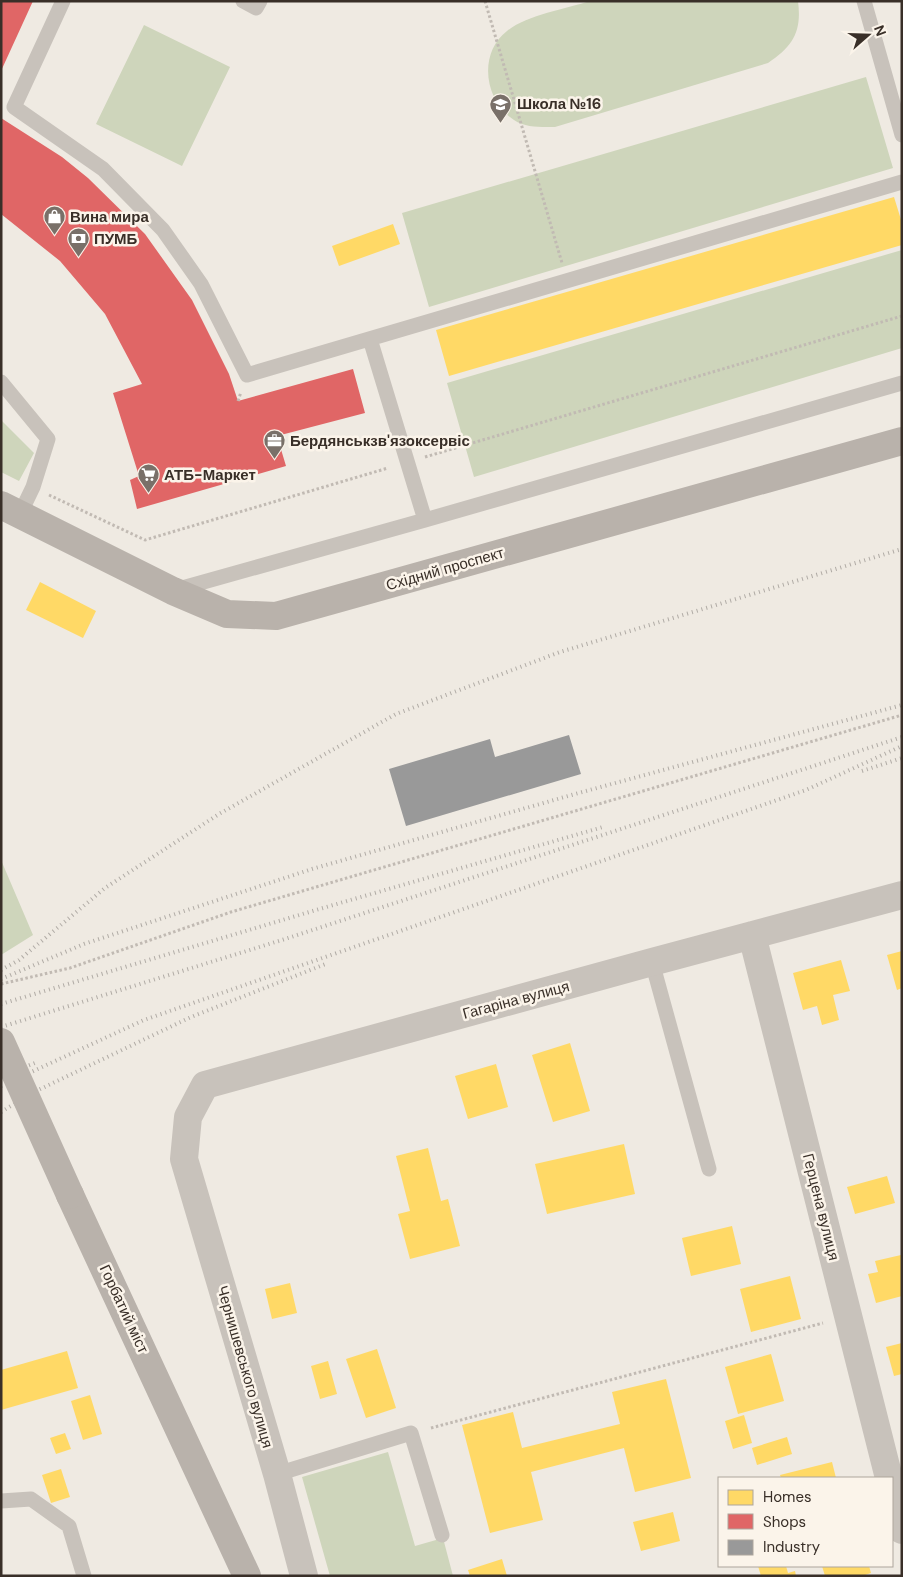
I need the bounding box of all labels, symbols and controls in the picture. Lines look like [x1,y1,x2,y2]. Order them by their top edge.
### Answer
north arrow [843,10,893,60]
text: N [870,23,890,38]
school or university icon: Школа №16 [489,92,513,123]
place label: Школа №16 [517,94,601,114]
shop icon: Вина мира [42,205,66,236]
place label: Вина мира [70,207,149,227]
bank icon: ПУМБ [66,227,90,258]
place label: ПУМБ [94,229,138,249]
office icon: Бердянськзв'язоксервіс [262,429,286,460]
place label: Бердянськзв'язоксервіс [290,431,470,451]
supermarket icon: АТБ-Маркет [136,463,160,494]
place label: АТБ-Маркет [164,465,256,485]
street label: Східний проспект [384,543,506,595]
street label: Гагаріна вулиця [460,976,572,1024]
street label: Герцена вулиця [798,1151,844,1263]
street label: Горбатий міст [95,1261,153,1357]
street label: Чернишевського вулиця [212,1283,278,1451]
legend [718,1477,893,1567]
text: Homes [763,1487,812,1507]
text: Shops [763,1512,806,1532]
text: Industry [763,1537,821,1557]

